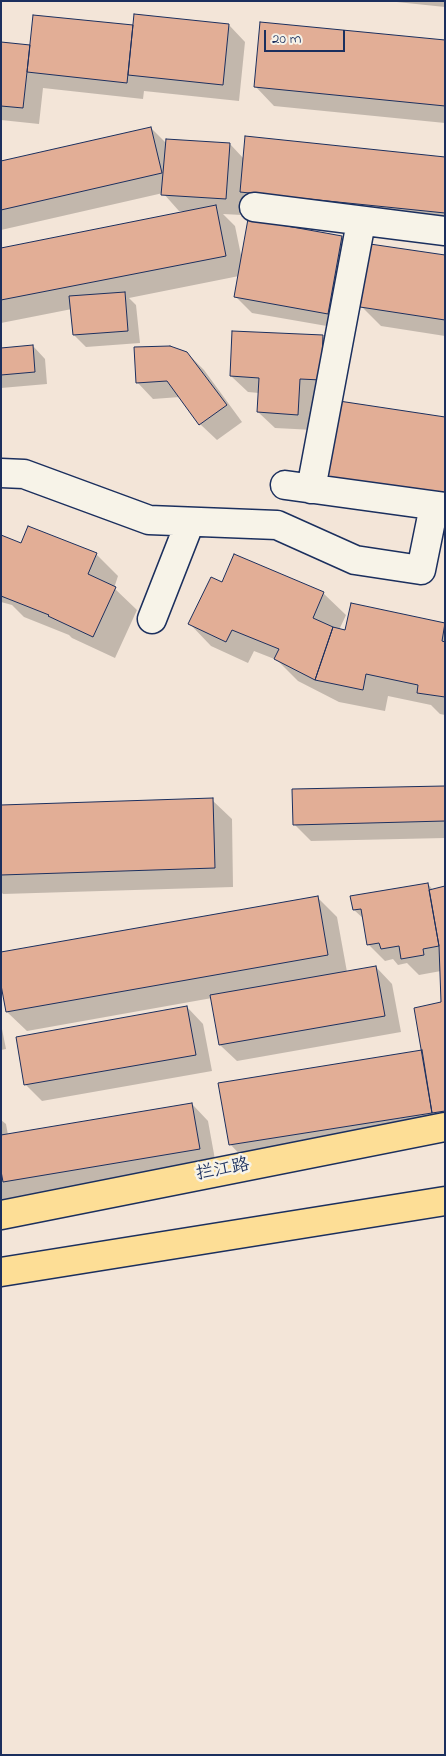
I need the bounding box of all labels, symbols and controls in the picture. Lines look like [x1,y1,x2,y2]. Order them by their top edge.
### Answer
scale bar [266,20,347,52]
text: 20 m [272,28,301,50]
street label: 拦江路 [194,1155,252,1187]

